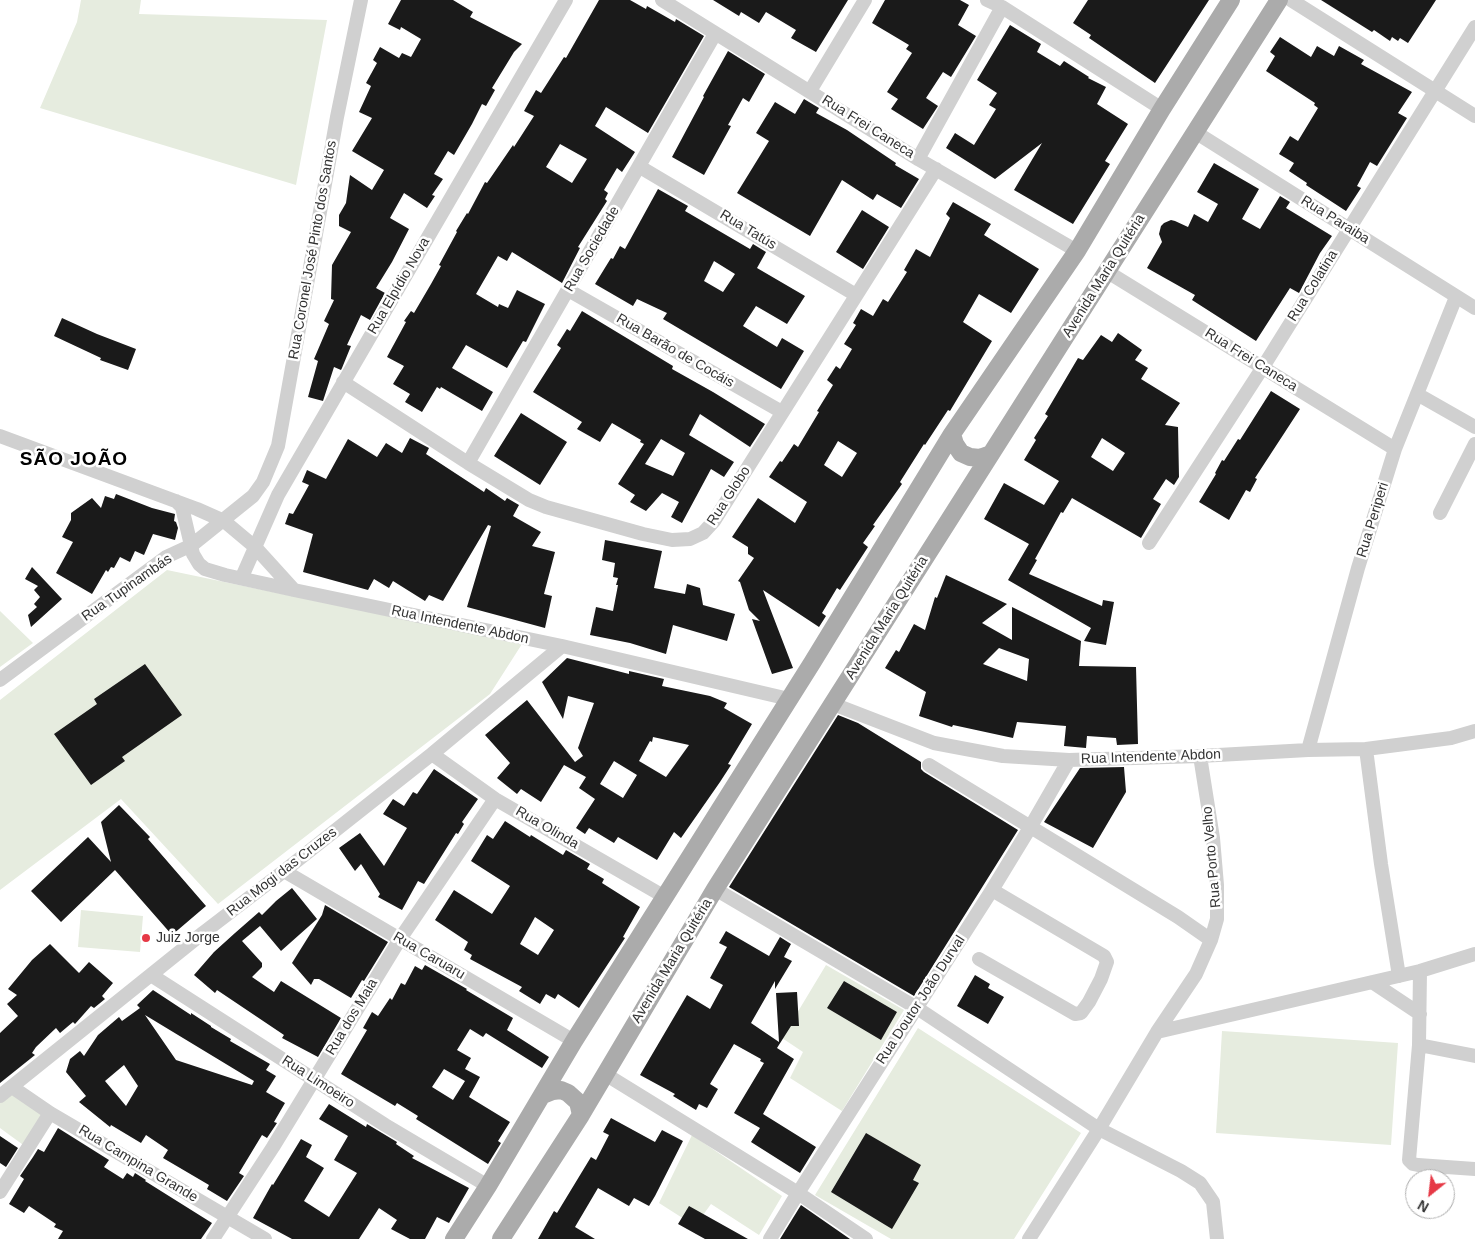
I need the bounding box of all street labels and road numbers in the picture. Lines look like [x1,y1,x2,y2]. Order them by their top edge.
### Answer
street label: Rua Frei Caneca [819,92,917,162]
street label: Rua Coronel José Pinto dos Santos [285,139,341,361]
street label: Rua Paraiba [1298,192,1372,248]
street label: Rua Sociedade [561,203,623,295]
street label: Rua Tatús [717,207,779,253]
street label: Avenida Maria Quitéria [1059,211,1149,341]
street label: Rua Elpídio Nova [364,235,434,337]
street label: Rua Colatina [1284,247,1342,325]
street label: Rua Barão de Cocáis [613,310,737,392]
street label: Rua Frei Caneca [1202,325,1300,395]
street label: Rua Globo [704,463,754,529]
street label: Rua Periperi [1354,480,1392,560]
street label: Rua Tupinambás [79,551,175,625]
street label: Avenida Maria Quitéria [842,553,932,683]
street label: Rua Intendente Abdon [390,602,530,648]
street label: Rua Intendente Abdon [1081,746,1221,768]
street label: Rua Olinda [512,803,582,853]
street label: Rua Porto Velho [1199,805,1225,909]
street label: Rua Mogi das Cruzes [224,824,340,920]
street label: Avenida Maria Quitéria [628,896,716,1026]
street label: Rua Caruaru [390,929,468,983]
street label: Rua Doutor João Durval [873,932,969,1068]
street label: Rua dos Maia [323,976,381,1058]
street label: Rua Limoeiro [279,1052,357,1112]
street label: Rua Campina Grande [75,1122,201,1206]

